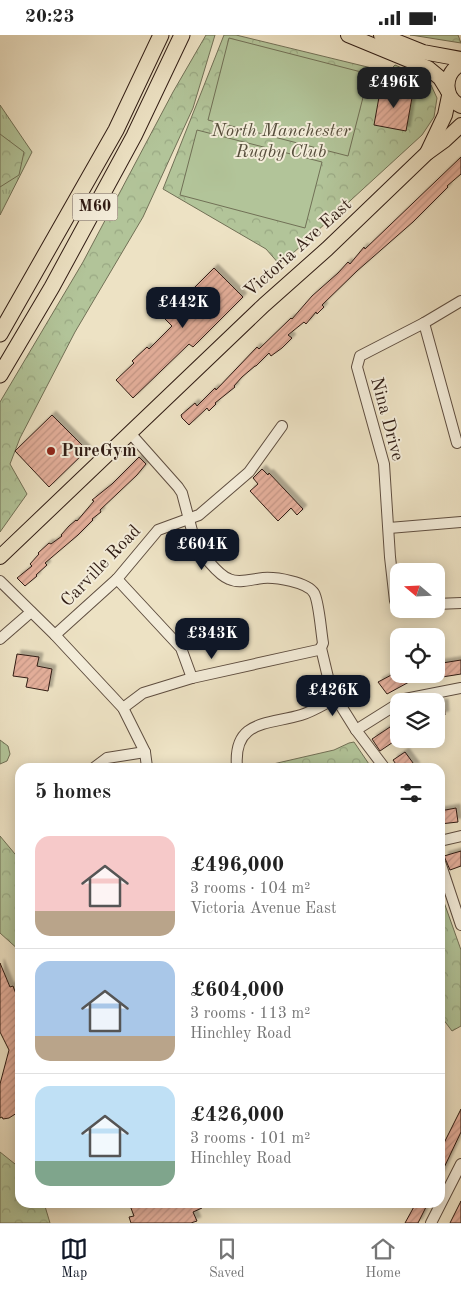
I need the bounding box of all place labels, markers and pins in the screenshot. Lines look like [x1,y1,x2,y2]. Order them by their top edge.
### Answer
pin: £496K [359,67,429,109]
pin: £442K [148,287,218,329]
place label: PureGym [61,442,137,460]
marker: PureGym [45,445,57,457]
pin: £604K [167,529,237,571]
pin: £343K [177,617,247,660]
pin: £426K [298,675,368,717]

